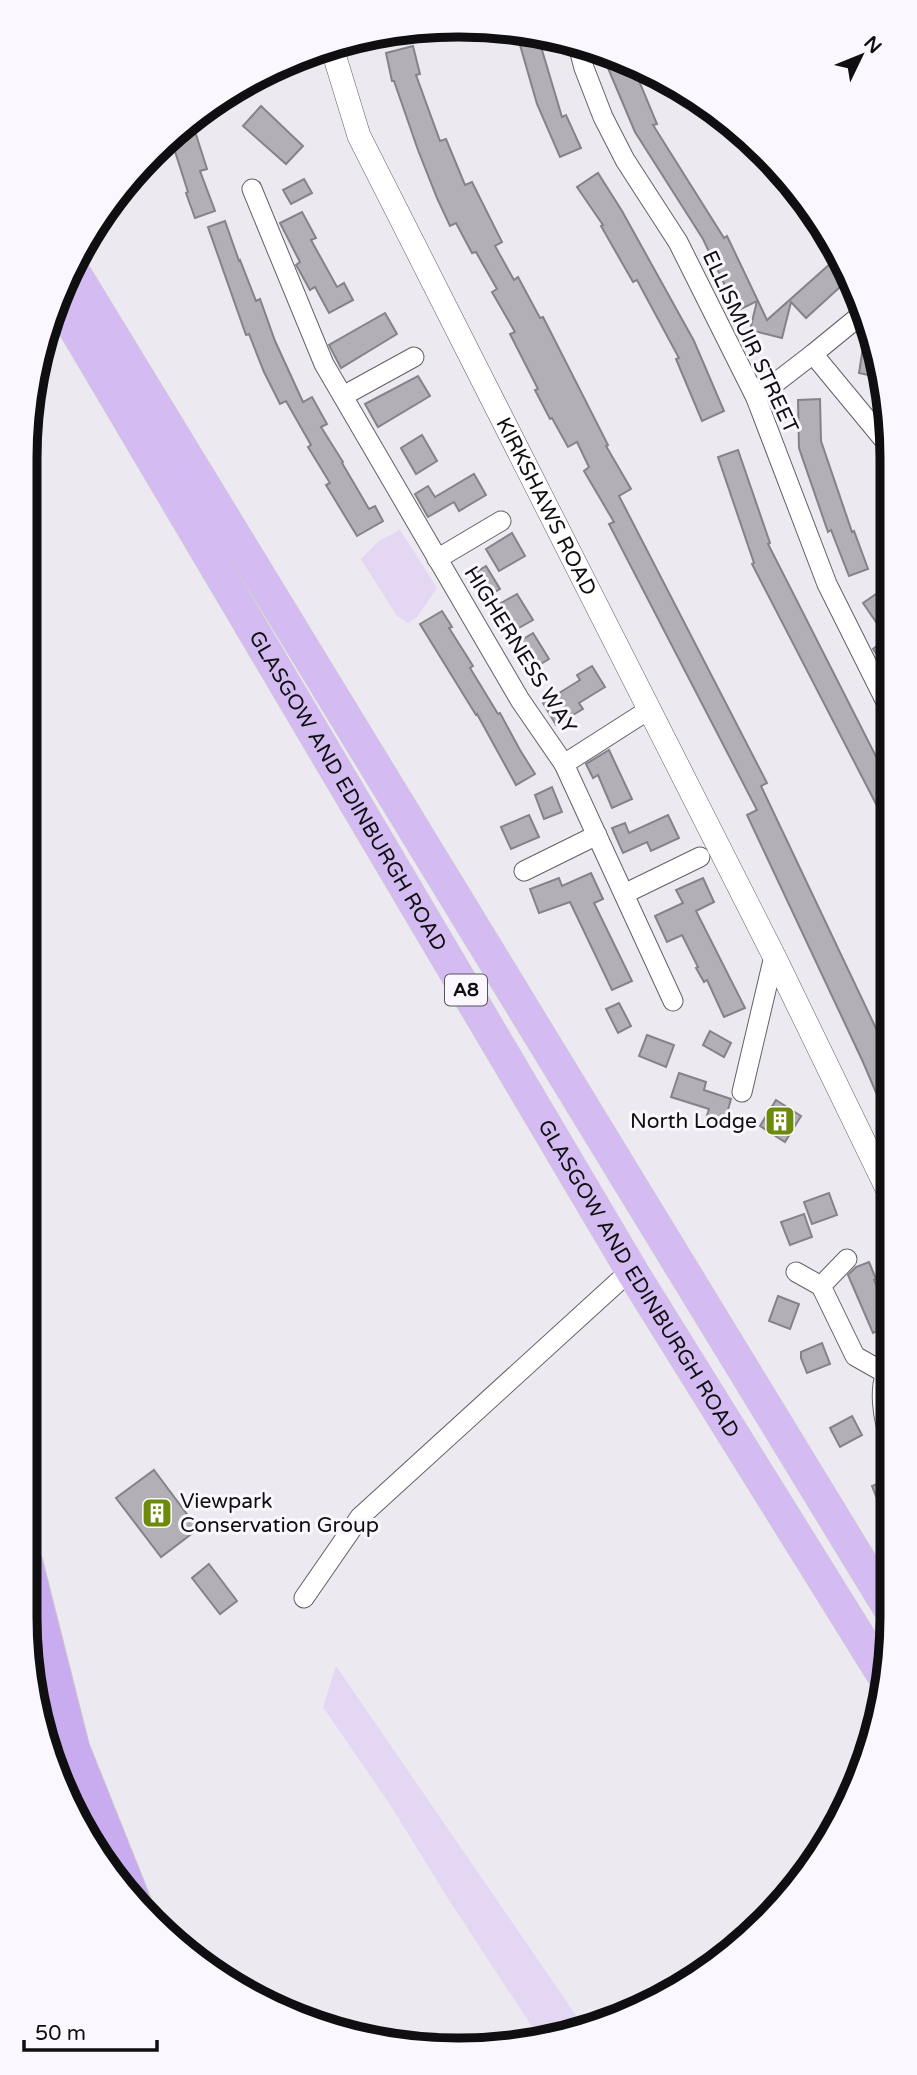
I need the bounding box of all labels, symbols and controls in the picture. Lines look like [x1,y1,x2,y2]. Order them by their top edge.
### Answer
north arrow [826,21,896,91]
text: N [859,32,886,58]
street label: ELLISMUIR STREET [697,247,803,437]
street label: KIRKSHAWS ROAD [491,413,602,600]
street label: HIGHERNESS WAY [458,562,582,738]
street label: GLASGOW AND EDINBURGH ROAD [244,626,452,955]
road number: A8 [445,974,487,1006]
building icon: North Lodge [763,1104,797,1138]
place label: North Lodge [630,1109,757,1134]
street label: GLASGOW AND EDINBURGH ROAD [533,1115,745,1442]
place label: Viewpark Conservation Group [180,1489,379,1538]
building icon: Viewpark Conservation Group [140,1496,174,1530]
scale bar [24,2008,158,2052]
text: 50 m [35,2021,86,2046]

